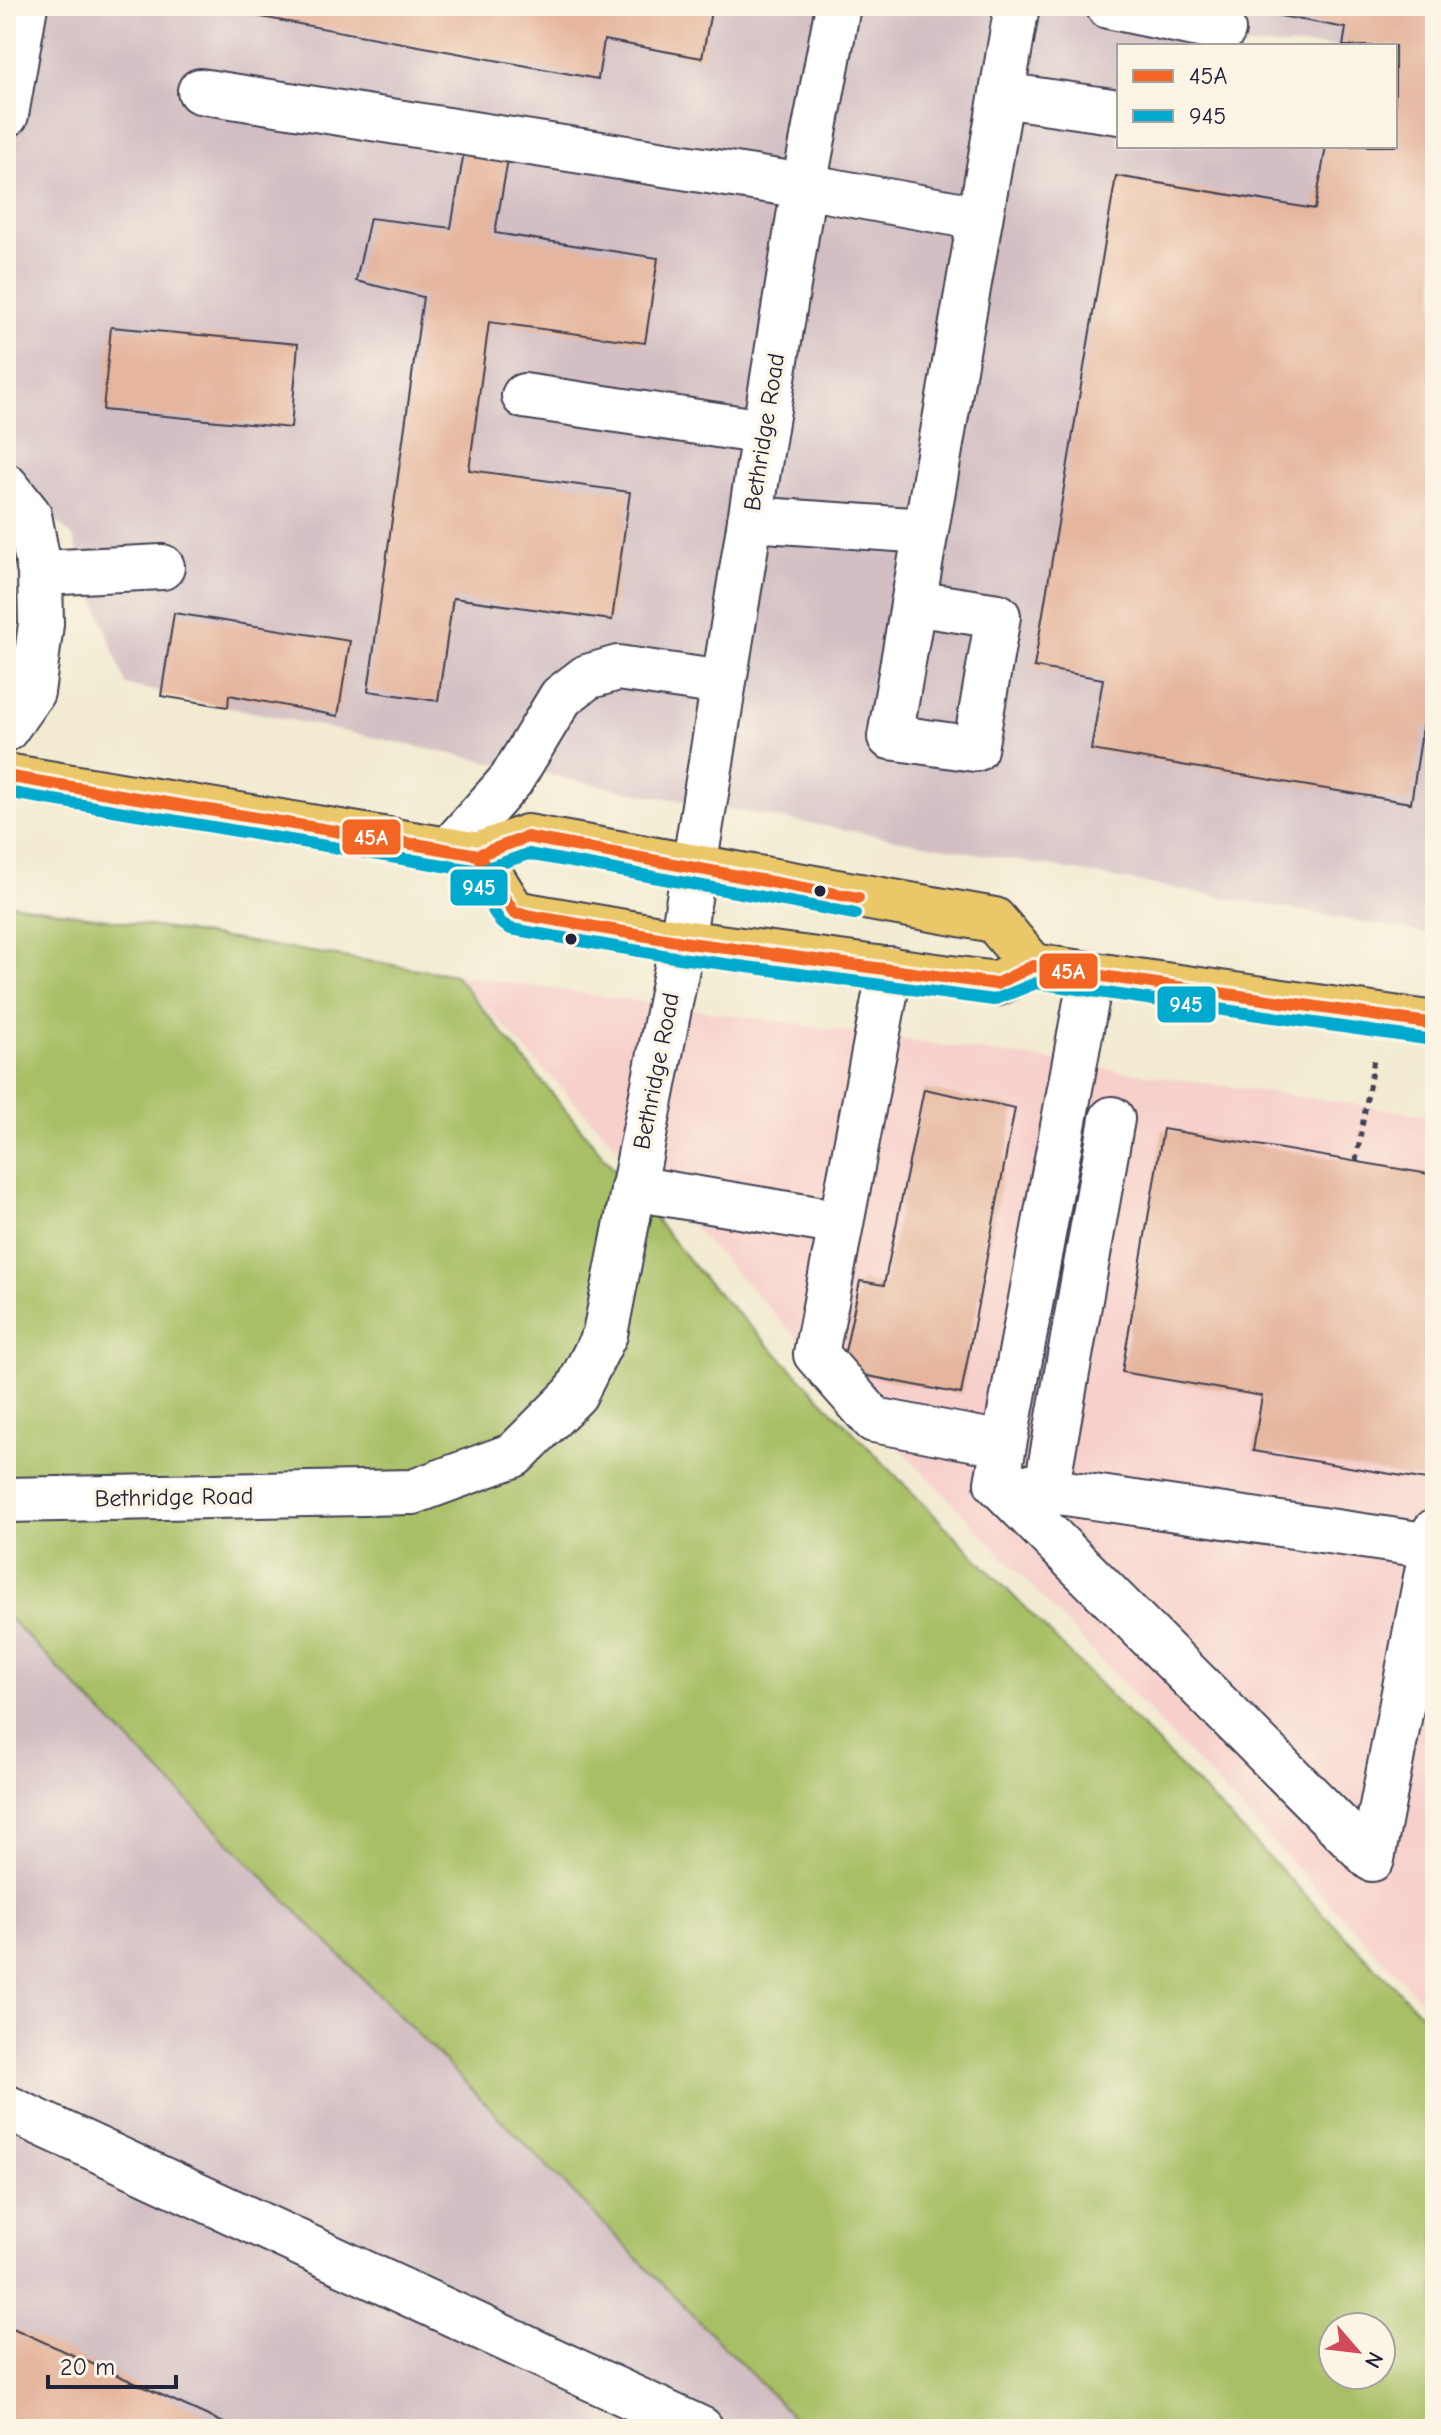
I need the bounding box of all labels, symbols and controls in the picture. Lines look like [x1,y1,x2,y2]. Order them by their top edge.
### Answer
legend [1117,44,1397,148]
text: 45A [1189,62,1228,90]
text: 945 [1189,102,1226,130]
street label: Bethridge Road [738,351,790,513]
line badge: 45A [341,818,402,856]
text: 45A [354,825,388,851]
line badge: 945 [449,868,509,907]
text: 945 [462,875,496,901]
unlabelled marker [812,883,828,899]
unlabelled marker [563,931,579,947]
line badge: 45A [1038,952,1099,990]
text: 45A [1051,959,1085,985]
line badge: 945 [1156,985,1217,1024]
street label: Bethridge Road [627,990,685,1152]
text: 945 [1169,992,1203,1018]
street label: Bethridge Road [94,1482,254,1512]
north arrow [1317,2311,1397,2391]
scale bar [48,2339,176,2389]
text: N [1359,2347,1389,2372]
text: 20 m [60,2353,115,2381]

